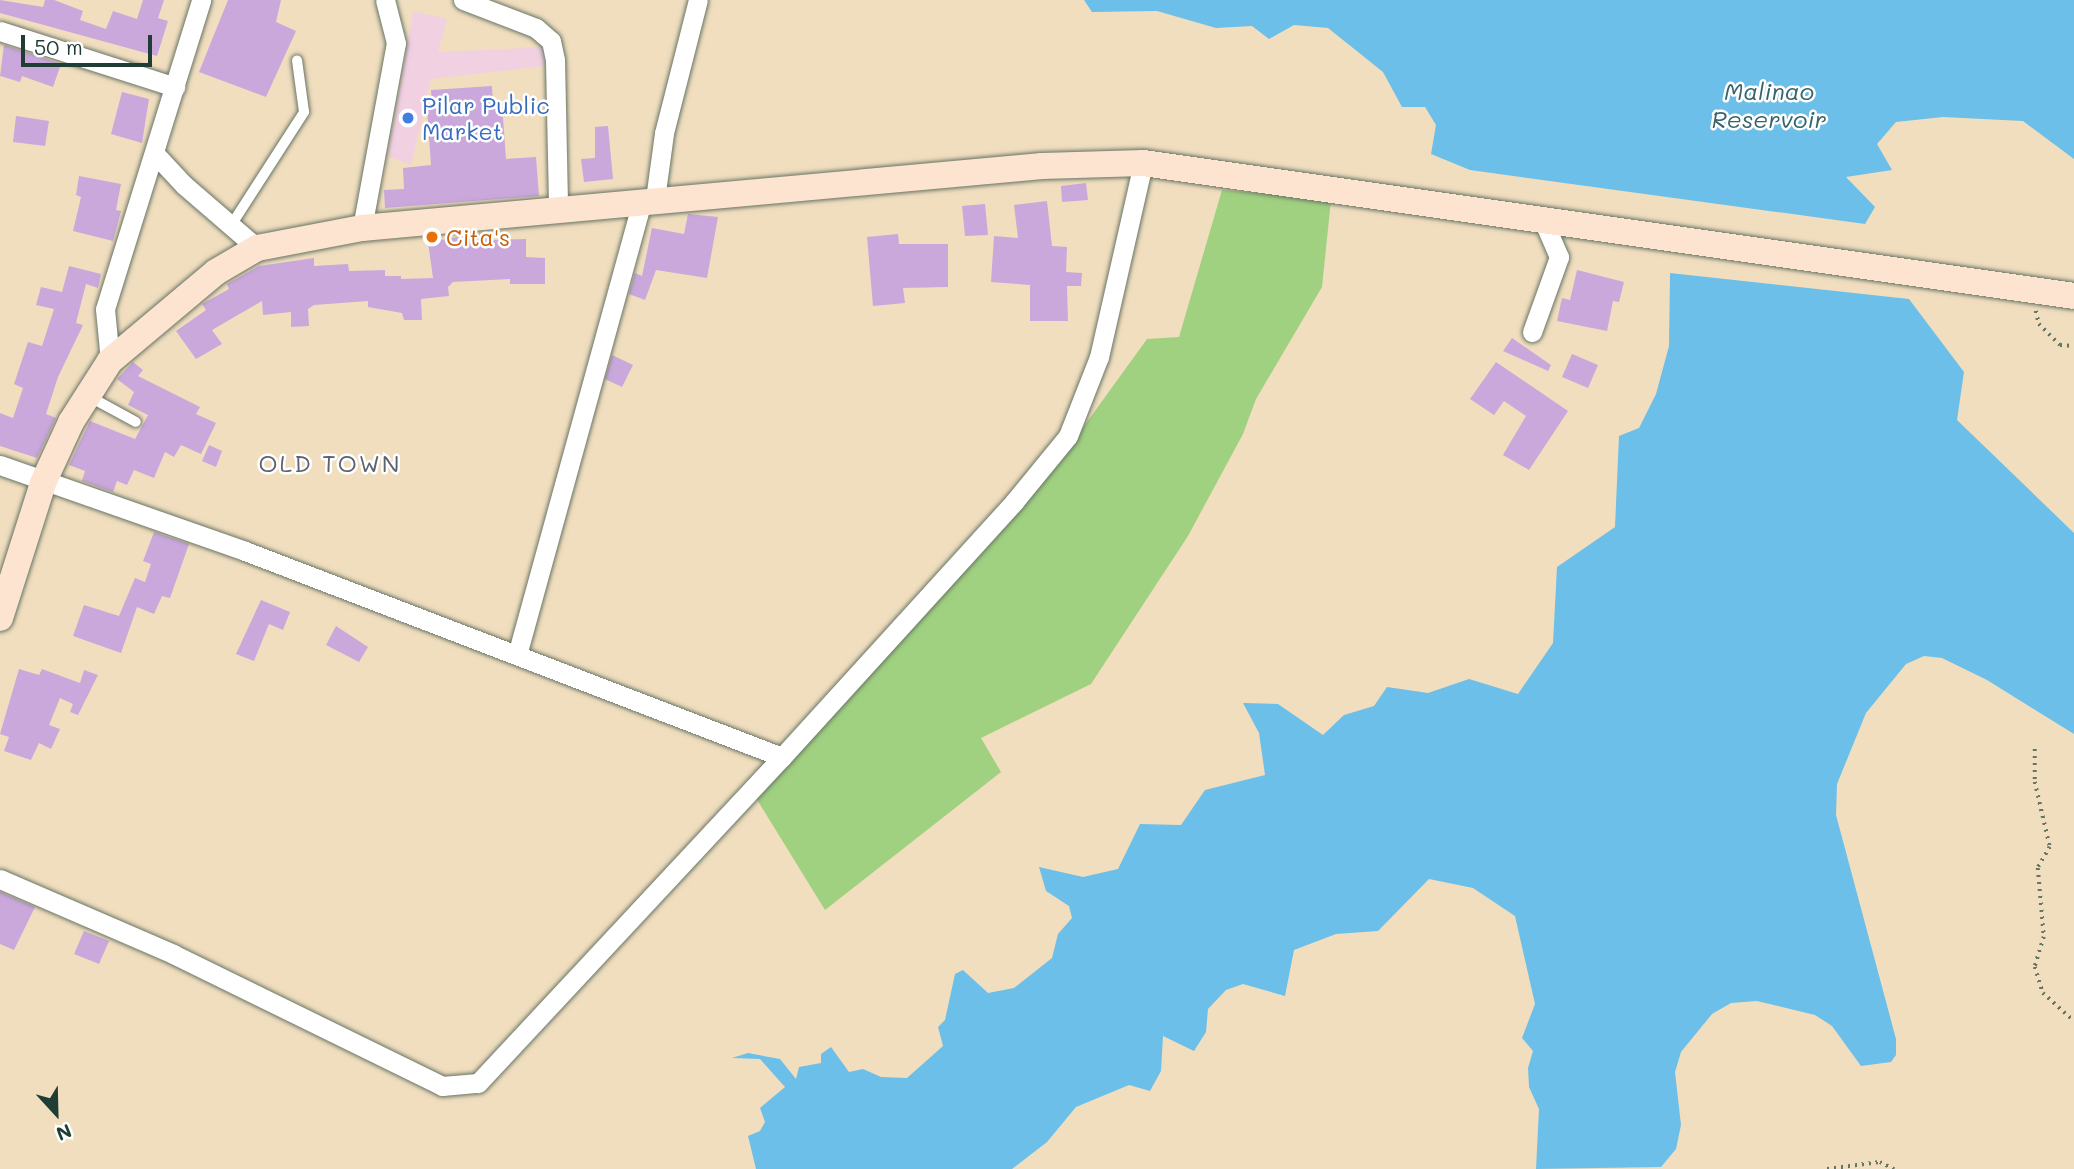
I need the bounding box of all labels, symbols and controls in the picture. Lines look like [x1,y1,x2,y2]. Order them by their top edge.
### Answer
scale bar [24,21,156,65]
text: 50 m [34,33,83,60]
water label: Malinao Reservoir [1711,77,1827,133]
place label: Pilar Public Market [422,91,550,145]
marker: Pilar Public Market [400,110,416,126]
place label: Cita's [446,223,510,251]
marker: Cita's [424,229,440,245]
district label: OLD TOWN [260,449,400,477]
north arrow [21,1078,91,1148]
text: N [53,1119,75,1147]

